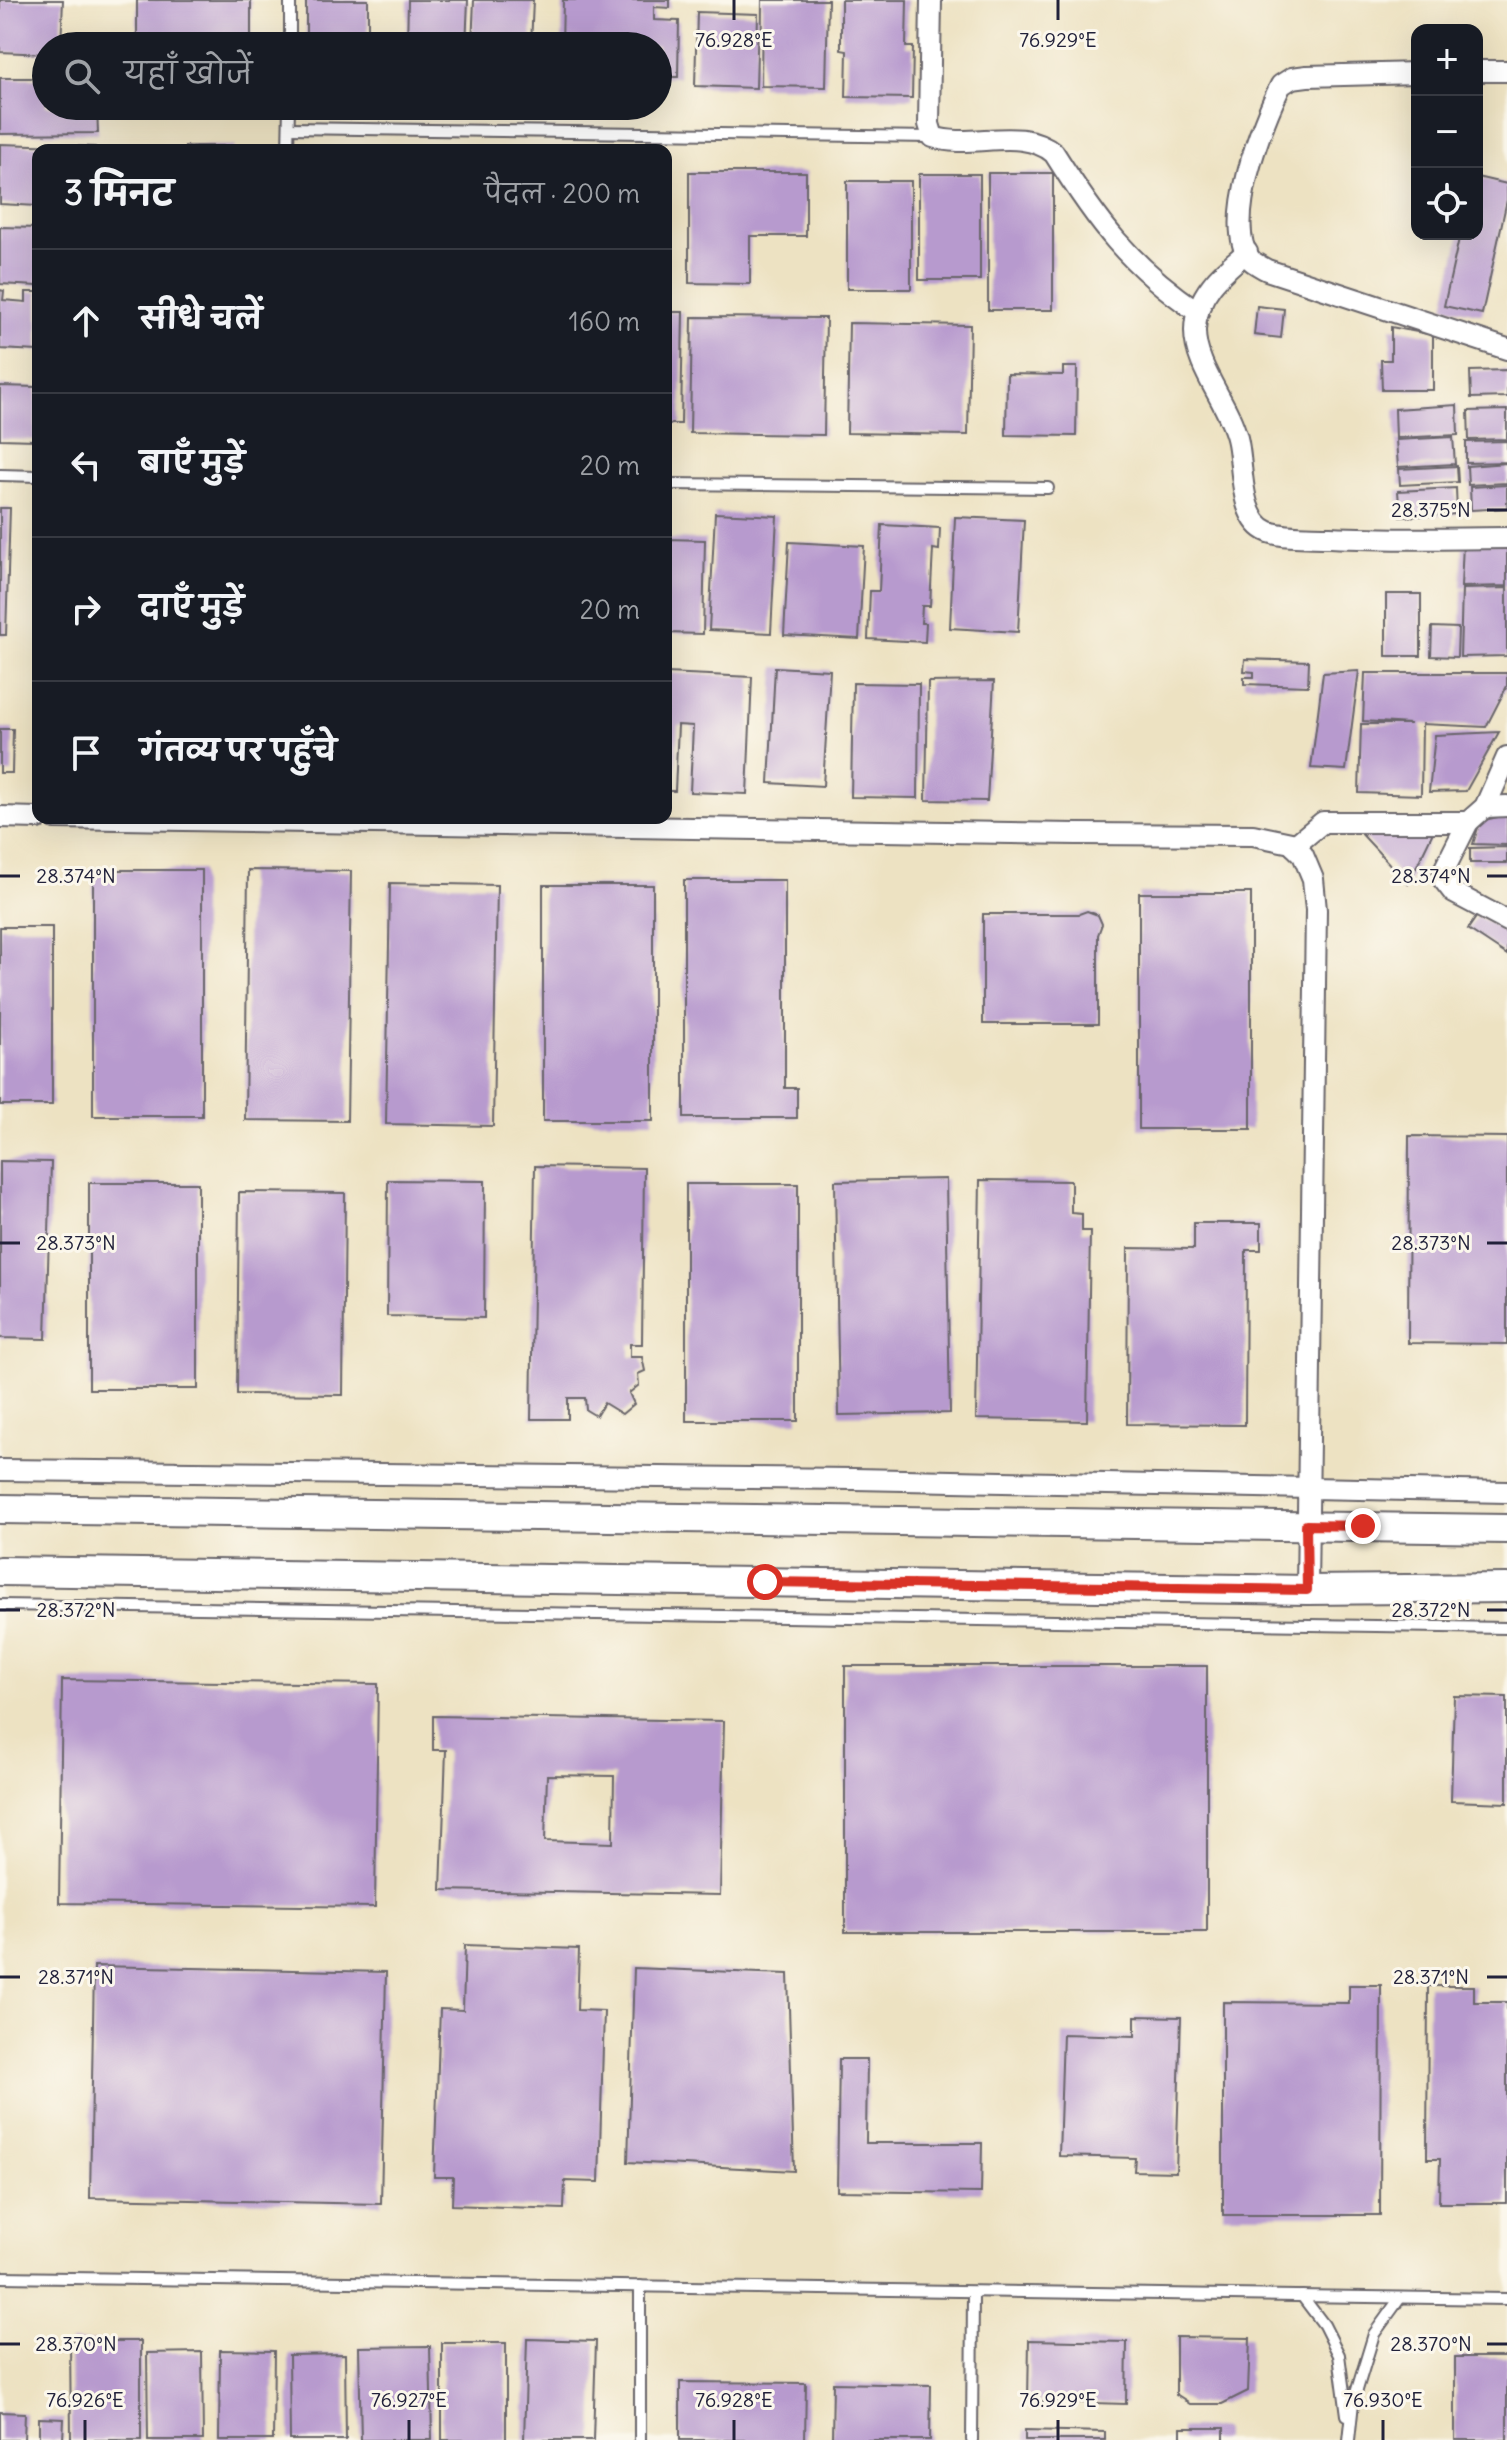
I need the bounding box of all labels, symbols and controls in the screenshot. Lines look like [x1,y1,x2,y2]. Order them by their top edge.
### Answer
map controls [1411,24,1483,240]
button: + [1411,24,1483,96]
text: 76.928°E [695,27,773,52]
text: 76.929°E [1019,27,1097,52]
search box [32,32,672,120]
icon: search [60,54,104,98]
text: यहाँ खोजें [124,54,252,92]
button: − [1411,96,1483,168]
button: locate [1411,168,1483,240]
text: 3 मिनट [64,171,174,214]
text: पैदल · 200 m [484,177,640,210]
icon: ahead [64,299,108,343]
text: सीधे चलें [140,299,262,337]
text: 160 m [569,305,640,338]
icon: left [64,443,108,487]
text: बाएँ मुड़ें [140,443,245,481]
text: 20 m [580,449,640,482]
text: 28.375°N [1391,497,1471,522]
icon: right [64,587,108,631]
text: दाएँ मुड़ें [140,587,244,625]
text: 20 m [580,593,640,626]
icon: arrive [64,731,108,775]
text: गंतव्य पर पहुँचे [140,731,337,769]
text: 28.374°N [36,863,116,888]
text: 28.374°N [1391,863,1471,888]
text: 28.373°N [36,1230,116,1255]
text: 28.373°N [1391,1230,1471,1255]
route end [1345,1508,1381,1544]
route start [747,1564,783,1600]
text: 28.372°N [36,1597,116,1622]
text: 28.372°N [1391,1597,1471,1622]
text: 28.371°N [38,1964,114,1989]
text: 28.371°N [1393,1964,1469,1989]
text: 28.370°N [35,2331,117,2356]
text: 28.370°N [1390,2331,1472,2356]
text: 76.926°E [46,2387,124,2412]
text: 76.927°E [371,2387,447,2412]
text: 76.928°E [695,2387,773,2412]
text: 76.929°E [1019,2387,1097,2412]
text: 76.930°E [1343,2387,1423,2412]

